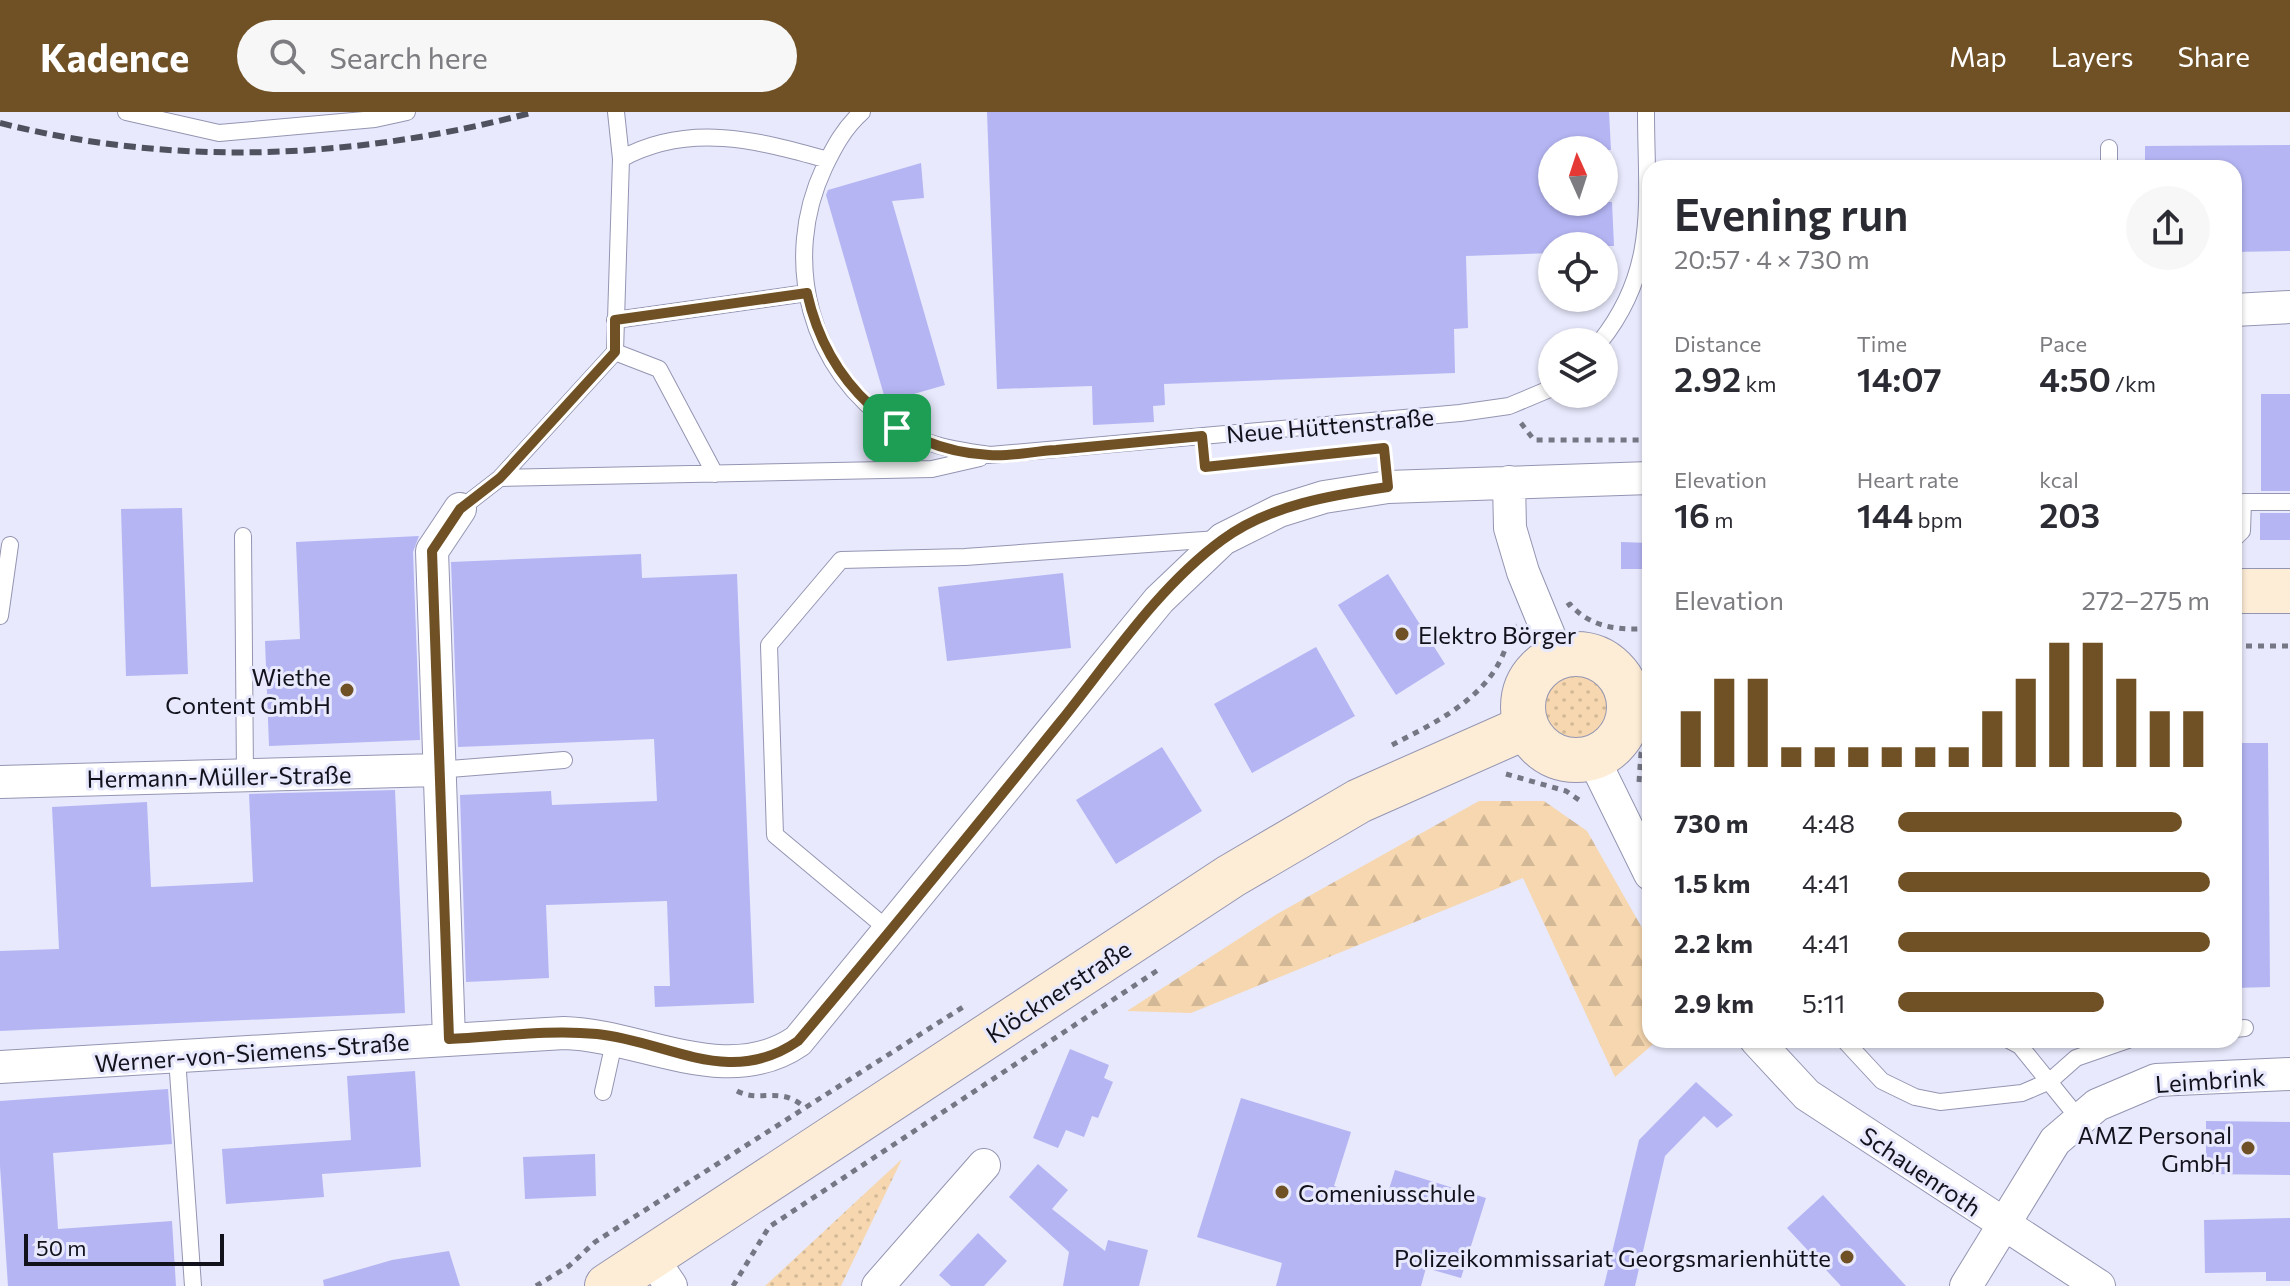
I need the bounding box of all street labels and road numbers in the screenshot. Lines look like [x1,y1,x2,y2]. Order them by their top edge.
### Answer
street label: Neue Hüttenstraße [1225,401,1435,449]
street label: Hermann-Müller-Straße [86,759,352,793]
street label: Klöcknerstraße [980,933,1136,1049]
street label: Werner-von-Siemens-Straße [94,1027,410,1077]
street label: Leimbrink [2154,1062,2266,1098]
street label: Schauenroth [1855,1120,1987,1222]

